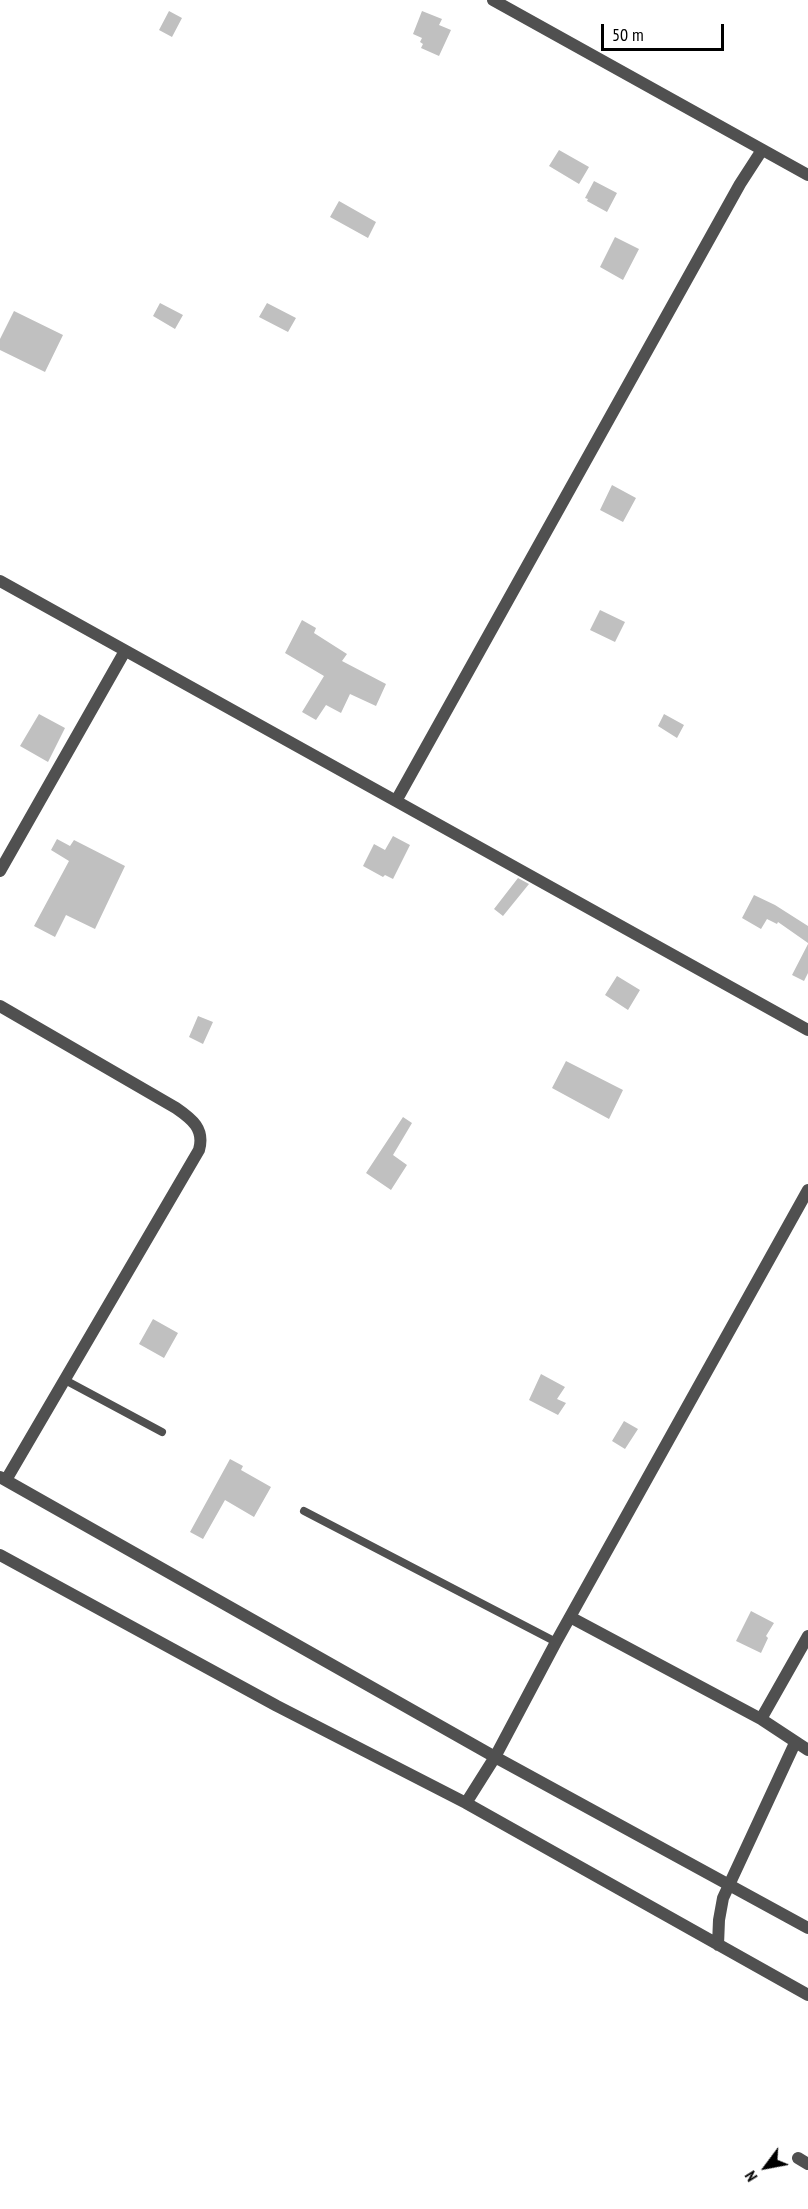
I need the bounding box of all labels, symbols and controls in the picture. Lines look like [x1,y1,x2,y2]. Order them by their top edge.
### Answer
scale bar [604,12,727,50]
text: 50 m [612,23,644,46]
north arrow [736,2137,796,2197]
text: N [740,2168,762,2186]

